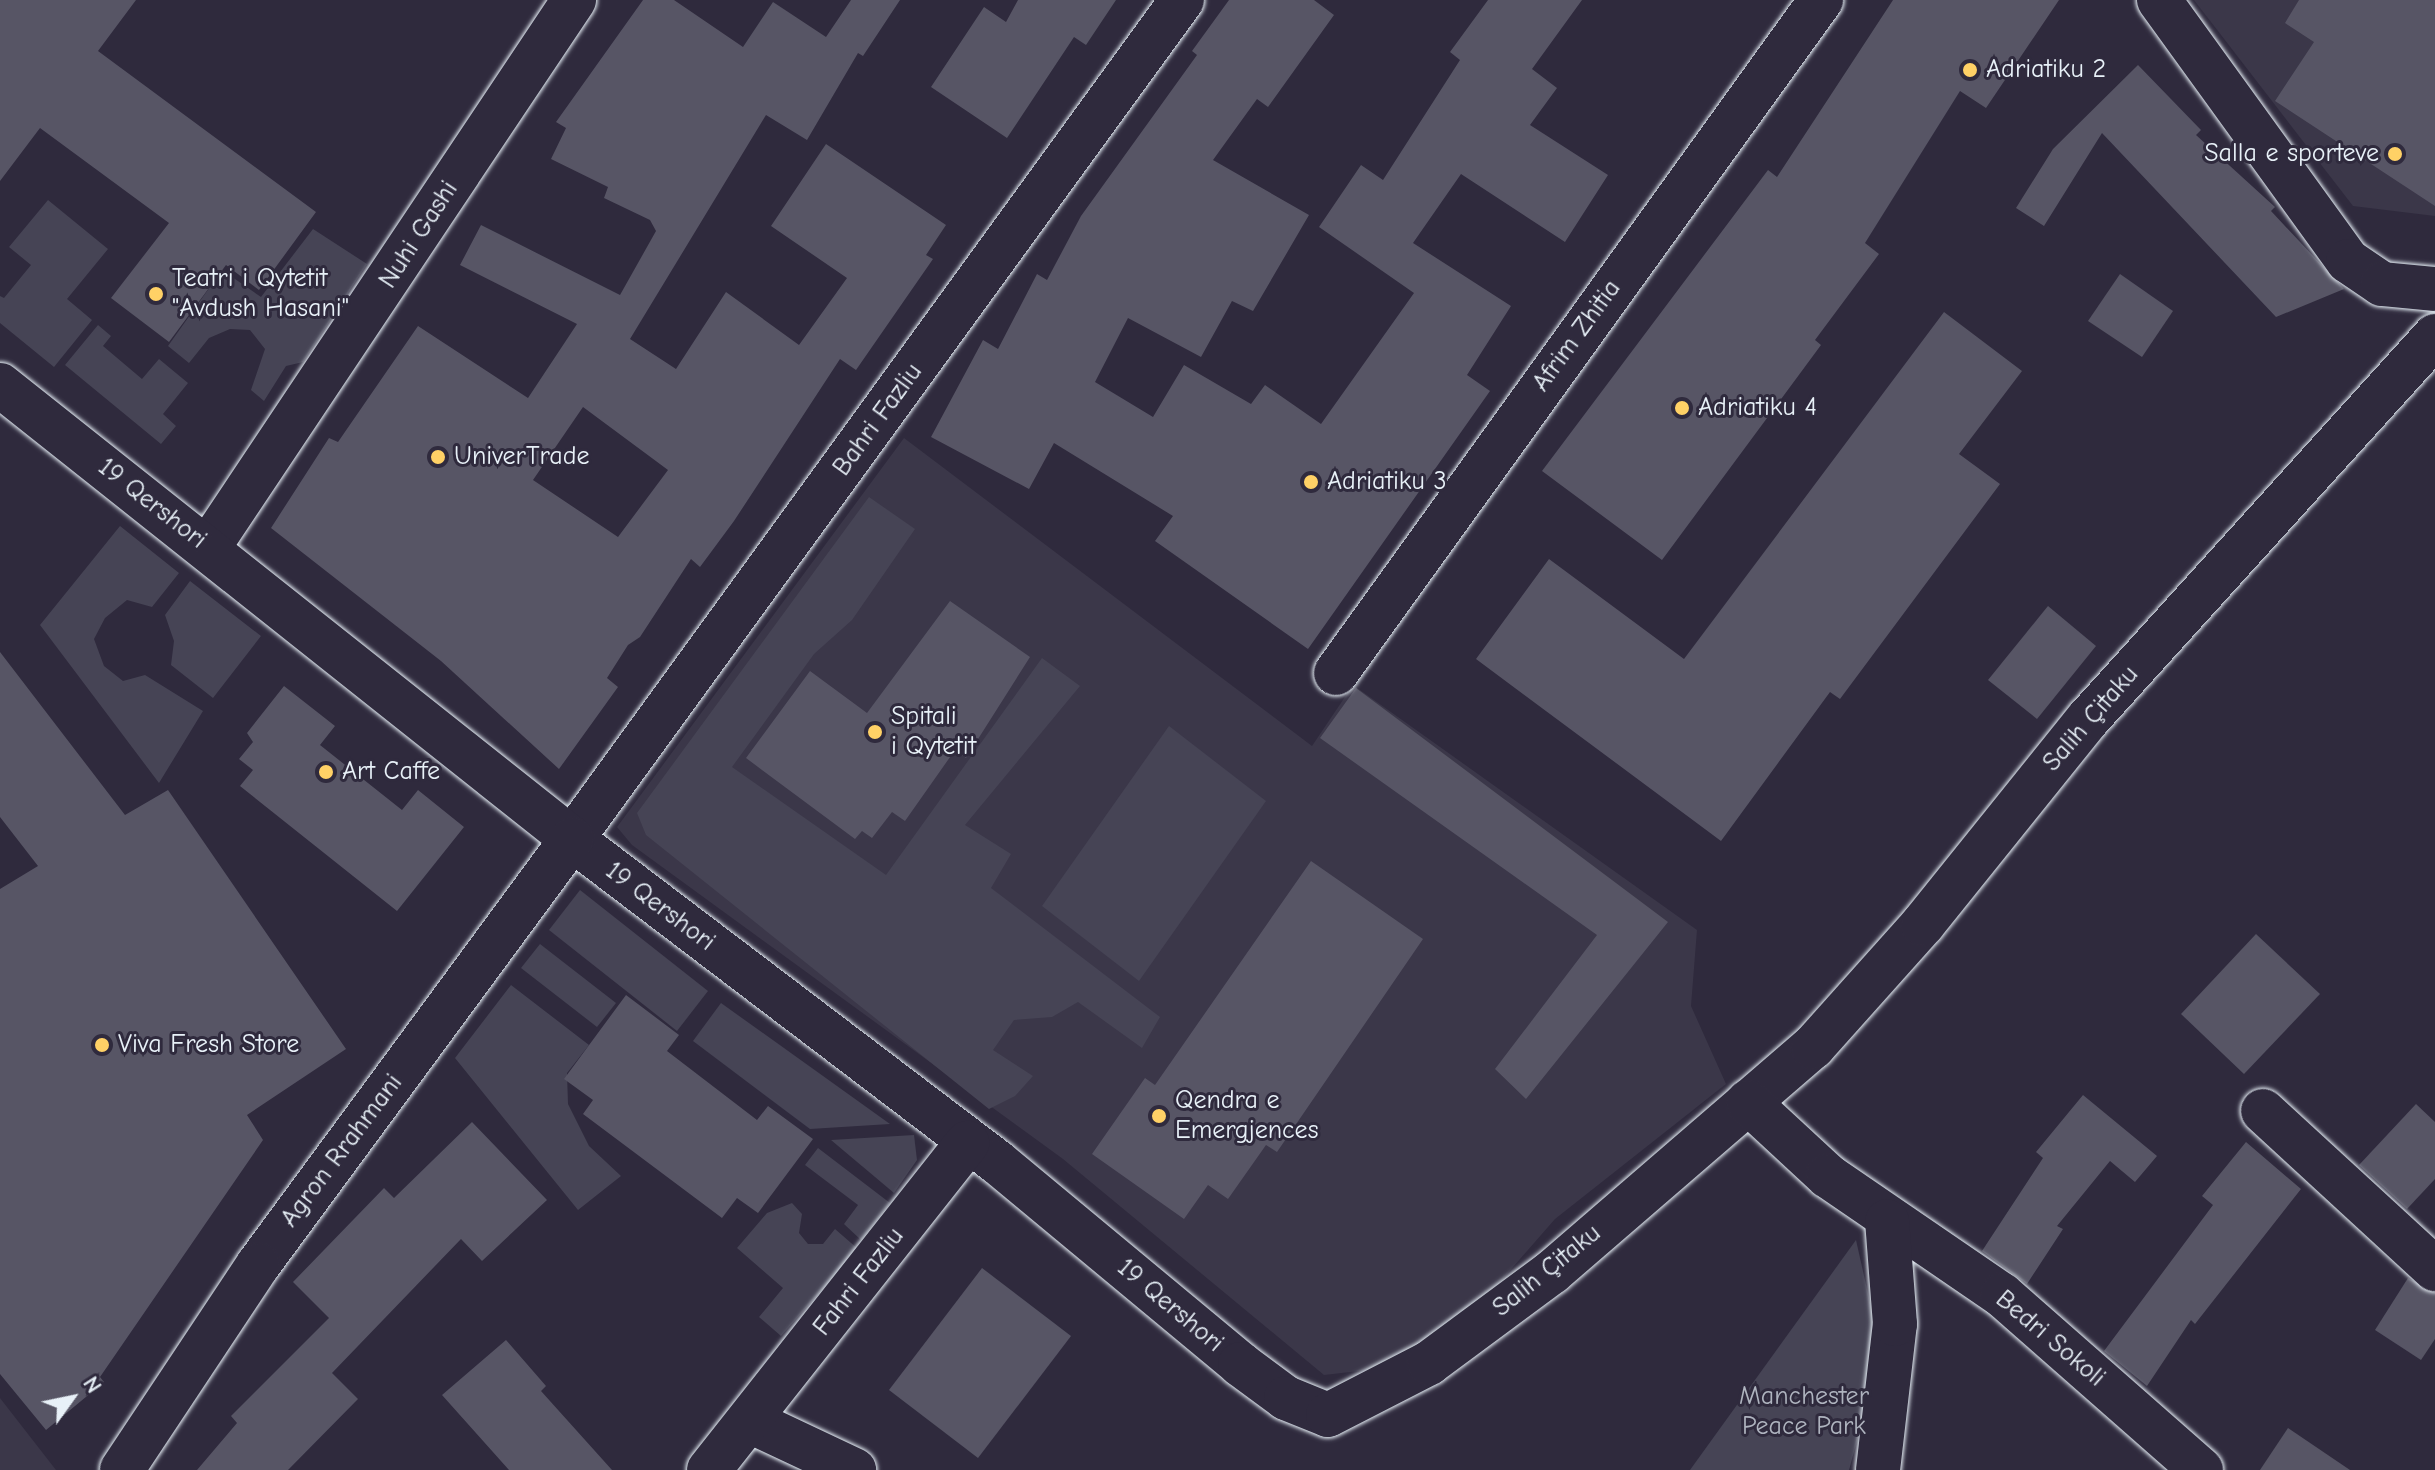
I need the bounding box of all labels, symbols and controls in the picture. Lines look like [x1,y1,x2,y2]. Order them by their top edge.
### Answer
place label: Adriatiku 2 [1986,54,2106,86]
marker: Adriatiku 2 [1961,61,1979,79]
place label: Salla e sporteve [2204,138,2379,170]
marker: Salla e sporteve [2386,145,2404,163]
street label: Nuhi Gashi [373,176,465,294]
place label: Teatri i Qytetit "Avdush Hasani" [172,263,349,324]
street label: Afrim Zhitia [1526,274,1628,398]
marker: Teatri i Qytetit "Avdush Hasani" [147,285,165,303]
street label: Bahri Fazliu [827,358,929,482]
place label: Adriatiku 4 [1698,392,1817,424]
marker: Adriatiku 4 [1673,399,1691,417]
place label: UniverTrade [454,441,590,473]
marker: UniverTrade [429,448,447,466]
street label: 19 Qershori [91,452,213,556]
place label: Adriatiku 3 [1327,466,1447,498]
marker: Adriatiku 3 [1302,473,1320,491]
street label: Salih Çitaku [2037,660,2145,778]
place label: Spitali i Qytetit [891,701,976,762]
marker: Spitali i Qytetit [866,723,884,741]
place label: Art Caffe [342,756,440,788]
marker: Art Caffe [317,763,335,781]
street label: 19 Qershori [599,856,721,958]
place label: Viva Fresh Store [118,1029,299,1061]
marker: Viva Fresh Store [93,1036,111,1054]
street label: Agron Rrahmani [274,1068,410,1234]
place label: Qendra e Emergjences [1175,1085,1318,1146]
marker: Qendra e Emergjences [1150,1107,1168,1125]
street label: Salih Çitaku [1487,1218,1607,1324]
street label: Fahri Fazliu [807,1222,911,1342]
street label: 19 Qershori [1110,1253,1230,1359]
street label: Bedri Sokoli [1989,1284,2111,1394]
north arrow [32,1358,112,1438]
text: N [77,1372,107,1398]
park label: Manchester Peace Park [1739,1381,1869,1442]

